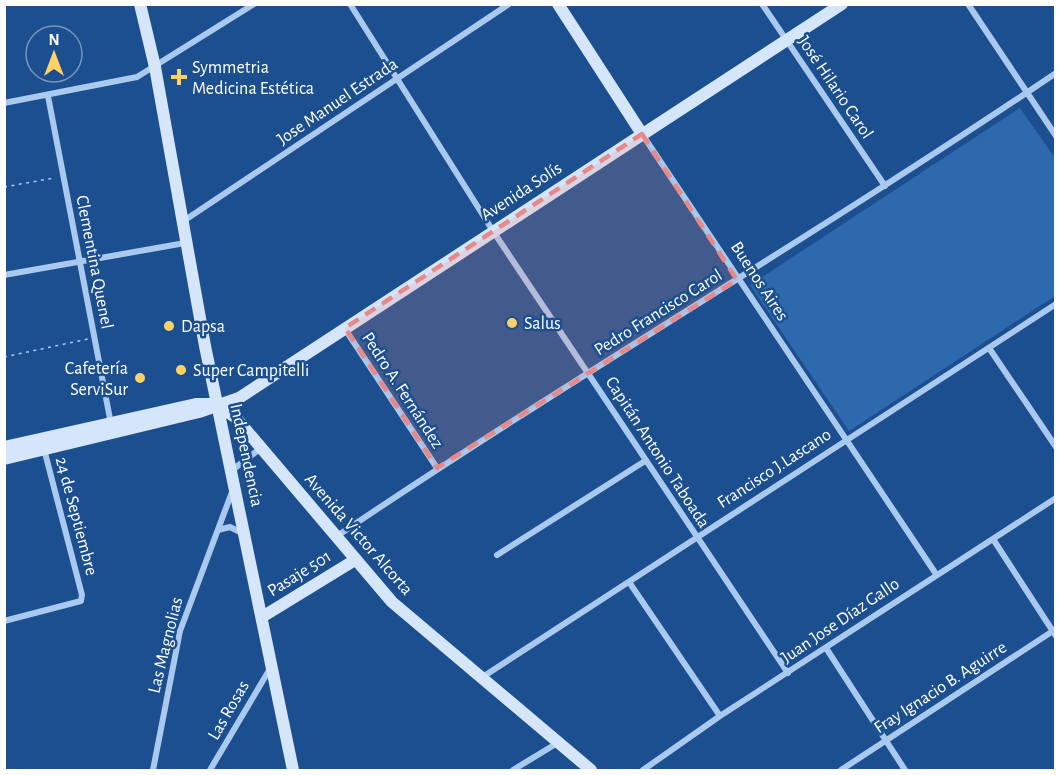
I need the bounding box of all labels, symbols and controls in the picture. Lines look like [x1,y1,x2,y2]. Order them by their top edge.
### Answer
north arrow [24,24,84,84]
text: N [48,32,60,48]
street label: José Hilario Carol [794,33,876,142]
street label: Jose Manuel Estrada [274,55,401,149]
place label: Symmetria Medicina Estética [192,59,314,98]
marker: Symmetria Medicina Estética [170,68,188,86]
street label: Avenida Solís [478,159,565,225]
street label: Clementina Quenel [72,194,116,331]
street label: Buenos Aires [727,239,791,324]
street label: Pedro Francisco Carol [591,266,726,360]
place label: Salus [524,315,561,333]
marker: Salus [505,316,519,330]
place label: Dapsa [181,318,225,336]
marker: Dapsa [162,319,176,333]
street label: Pedro A. Fernández [358,329,446,452]
place label: Cafetería ServiSur [65,360,128,399]
place label: Super Campitelli [193,362,309,380]
marker: Super Campitelli [174,363,188,377]
marker: Cafetería ServiSur [133,371,147,385]
street label: Capitán Antonio Taboada [602,374,713,531]
street label: Independencia [226,402,266,508]
street label: Francisco J.Lascano [714,425,835,512]
street label: 24 de Septiembre [52,455,101,577]
street label: Avenida Victor Alcorta [301,470,416,599]
street label: Pasaje 501 [264,547,335,600]
street label: Juan Jose Díaz Gallo [778,575,903,667]
street label: Las Magnolias [145,595,187,695]
street label: Fray Ignacio B. Aguirre [871,638,1010,737]
street label: Las Rosas [205,678,253,743]

